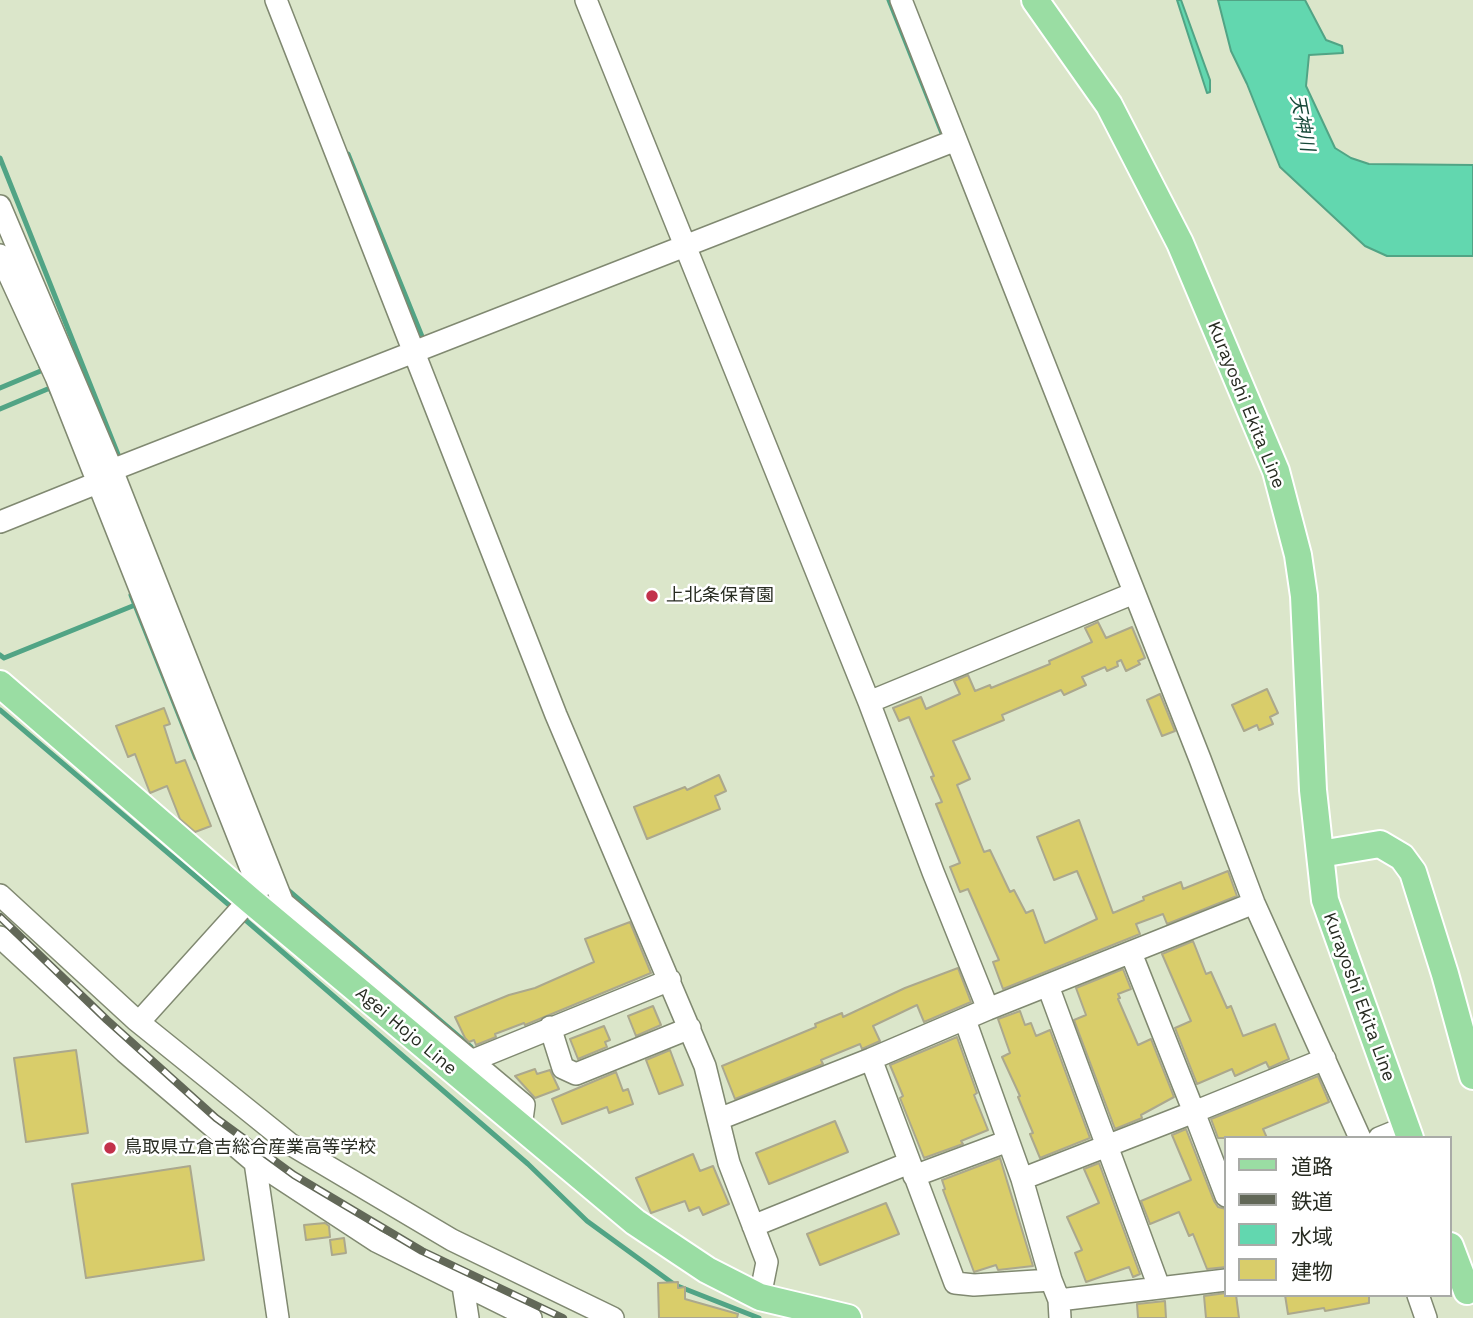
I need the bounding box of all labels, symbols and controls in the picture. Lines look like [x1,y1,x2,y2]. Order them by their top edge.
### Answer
water label: 天神川 [1285,93,1319,153]
street label: Kurayoshi Ekita Line [1203,318,1289,492]
place label: 上北条保育園 [666,585,774,607]
marker: 上北条保育園 [644,588,660,604]
street label: Kurayoshi Ekita Line [1318,910,1400,1084]
street label: Agei Hojo Line [351,982,461,1080]
legend [1224,1136,1452,1297]
place label: 鳥取県立倉吉総合産業高等学校 [124,1137,376,1159]
marker: 鳥取県立倉吉総合産業高等学校 [102,1140,118,1156]
text: 道路 [1291,1154,1333,1179]
text: 鉄道 [1291,1189,1333,1214]
text: 水域 [1291,1224,1333,1249]
text: 建物 [1291,1259,1333,1284]

